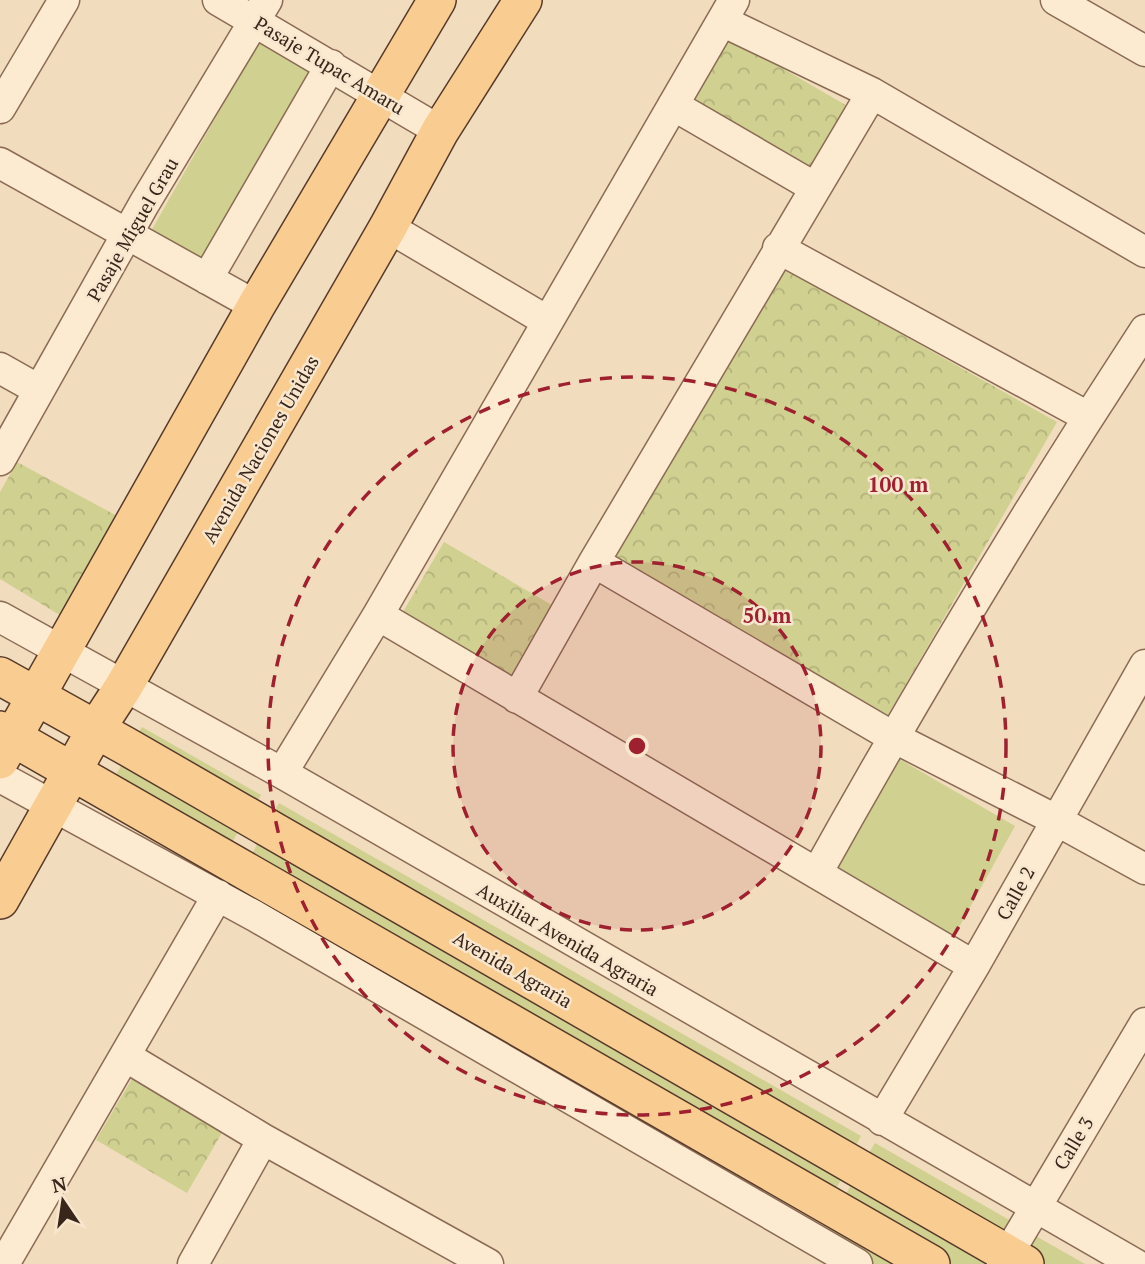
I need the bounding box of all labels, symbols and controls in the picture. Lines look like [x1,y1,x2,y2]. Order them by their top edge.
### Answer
street label: Pasaje Tupac Amaru [250,10,410,120]
street label: Pasaje Miguel Grau [81,152,183,305]
street label: Avenida Naciones Unidas [196,351,324,547]
text: 100 m [868,470,929,498]
text: 50 m [743,601,792,629]
centre of rings [625,734,649,758]
street label: Calle 2 [990,862,1040,924]
street label: Auxiliar Avenida Agraria [473,878,663,1000]
street label: Avenida Agraria [449,926,577,1012]
street label: Calle 3 [1047,1112,1099,1174]
north arrow [28,1166,98,1236]
text: N [49,1170,69,1198]

